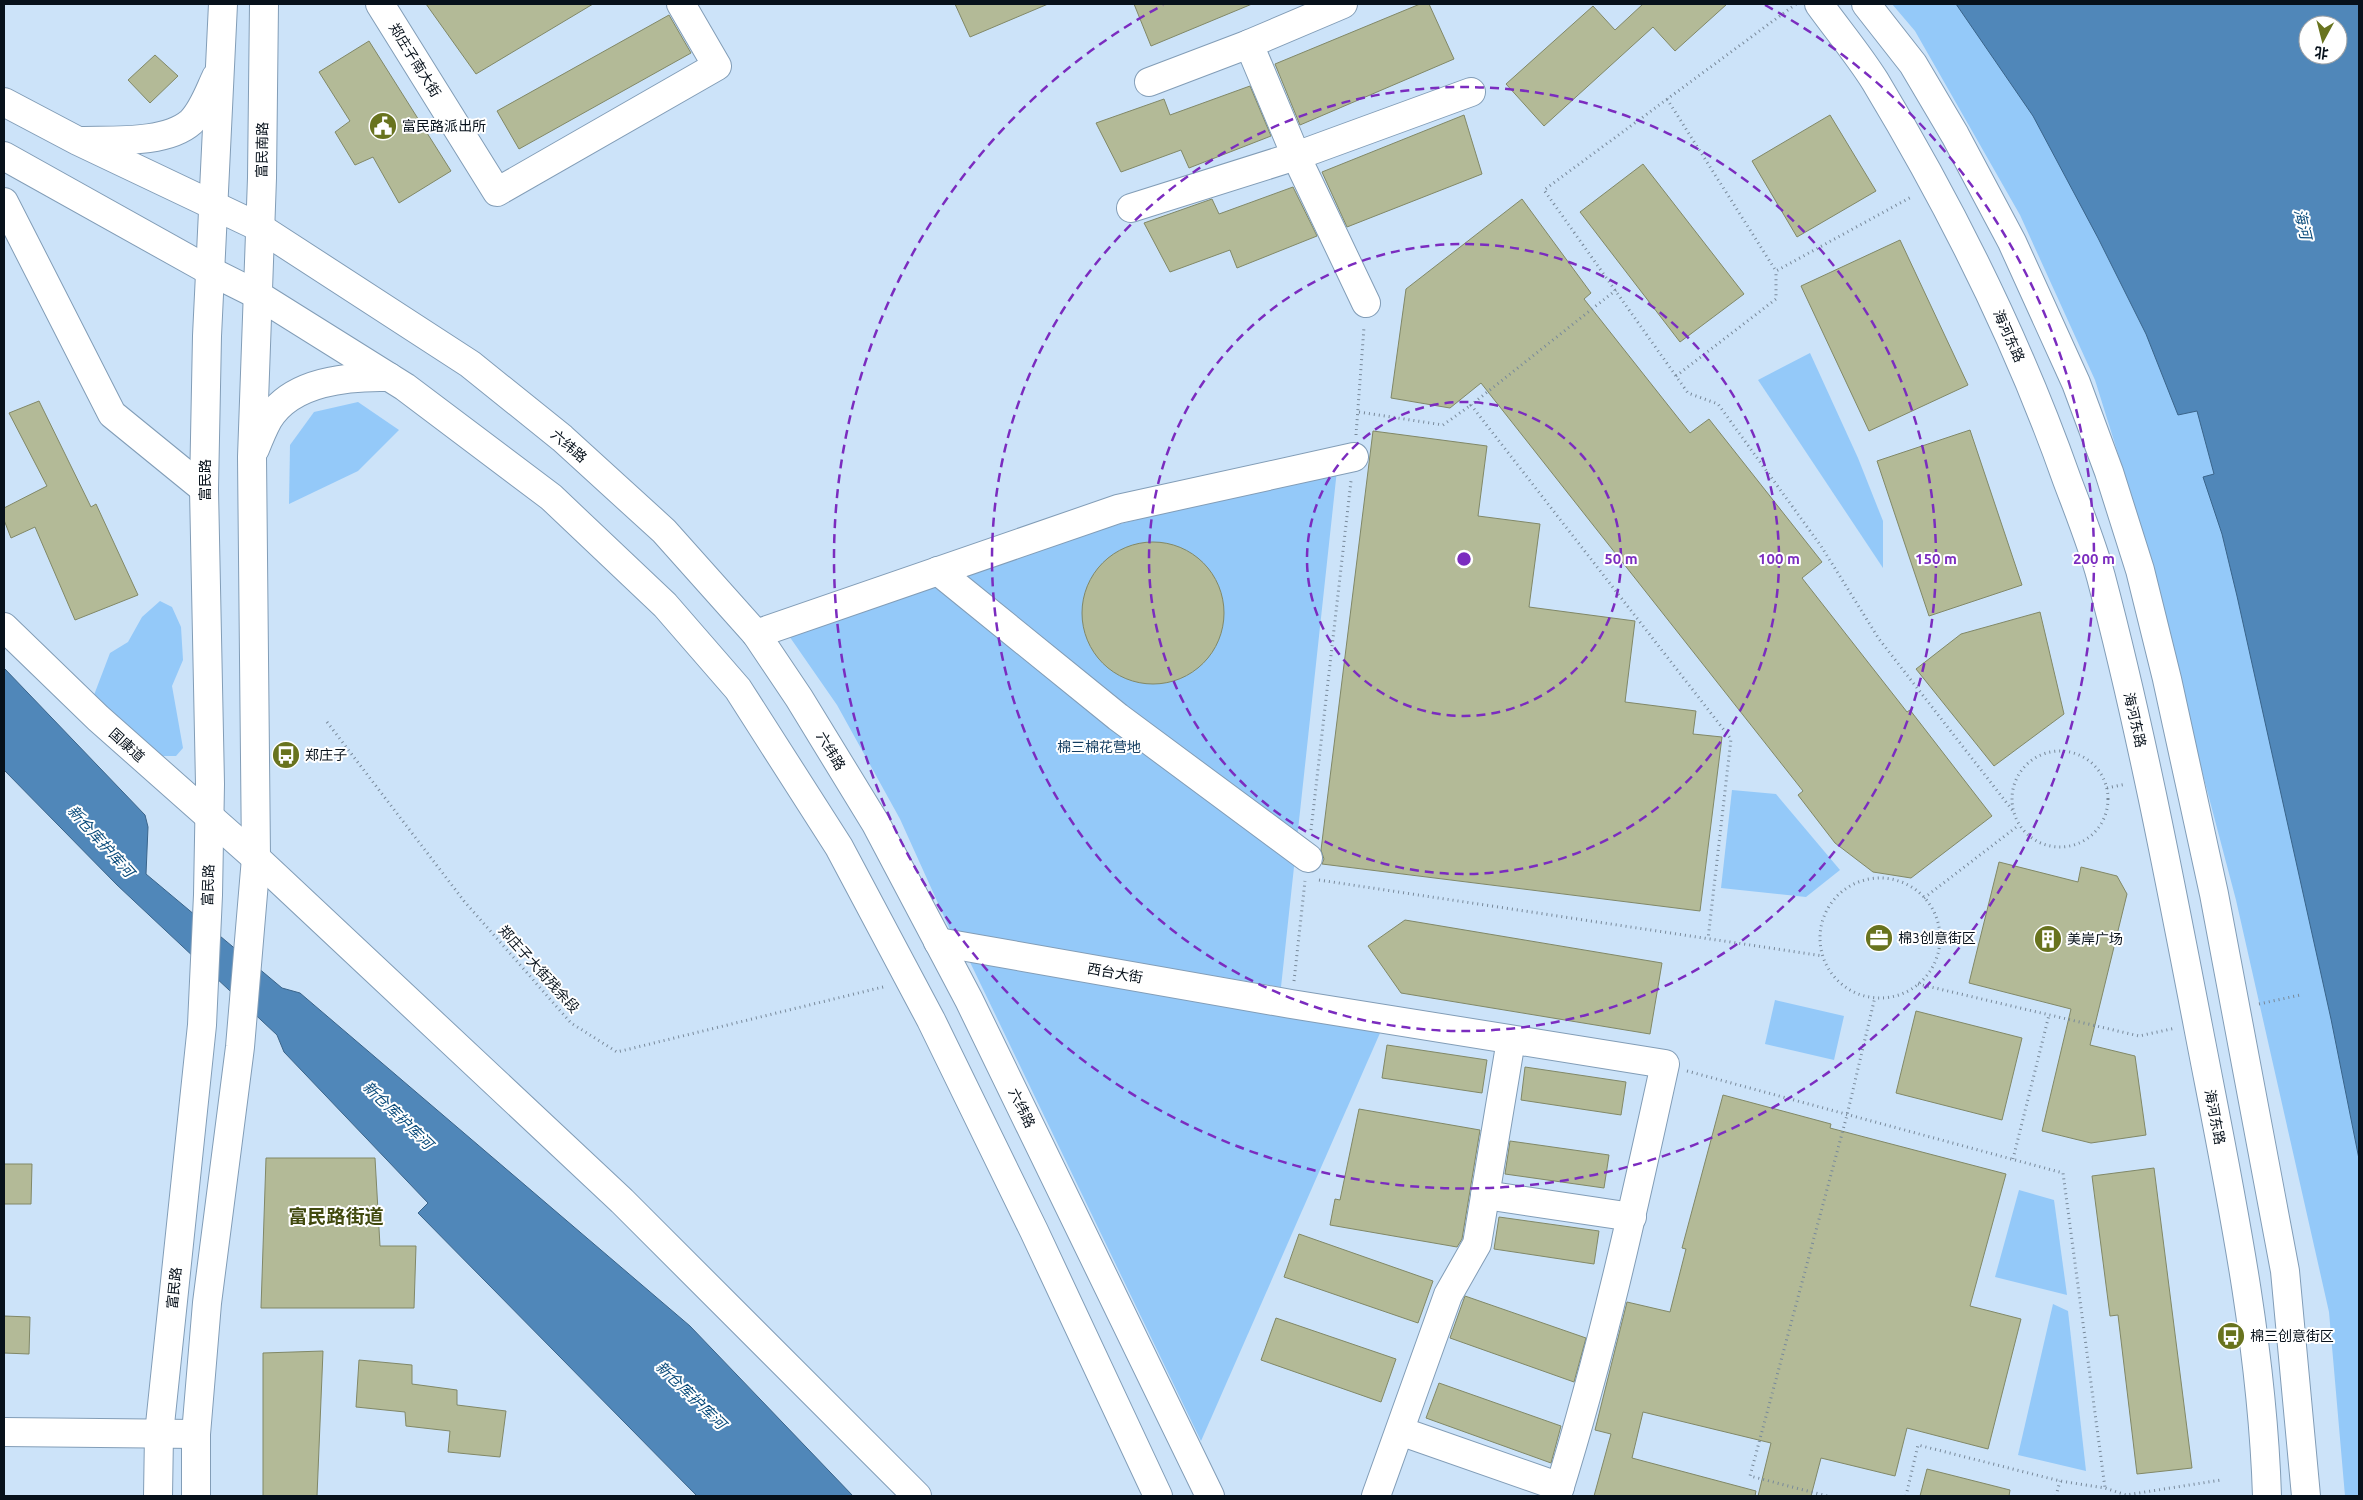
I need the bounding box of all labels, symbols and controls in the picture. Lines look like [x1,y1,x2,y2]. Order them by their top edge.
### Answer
north arrow [2298,15,2348,65]
street label: 郑庄子南大街 [386,20,444,100]
text: 北 [2313,44,2329,62]
public building icon: 富民路派出所 [368,111,398,141]
place label: 富民路派出所 [402,118,486,134]
street label: 富民南路 [254,122,270,178]
water label: 海河 [2291,207,2315,243]
street label: 海河东路 [1990,307,2028,365]
street label: 六纬路 [548,426,590,466]
street label: 富民路 [197,459,213,501]
centre of rings [1455,550,1473,568]
text: 50 m [1604,550,1638,567]
text: 100 m [1758,550,1800,567]
text: 150 m [1915,550,1957,567]
text: 200 m [2073,550,2115,567]
street label: 海河东路 [2121,691,2149,749]
street label: 国康道 [106,725,148,765]
street label: 六纬路 [813,729,849,773]
park label: 棉三棉花营地 [1057,739,1141,755]
bus stop icon: 郑庄子 [271,740,301,770]
place label: 郑庄子 [305,747,347,763]
water label: 新仓库护库河 [65,802,139,882]
street label: 富民路 [199,864,217,906]
street label: 郑庄子大街残余段 [496,922,582,1016]
office icon: 棉3创意街区 [1864,923,1894,953]
building icon: 美岸广场 [2033,924,2063,954]
place label: 棉3创意街区 [1898,930,1976,946]
place label: 美岸广场 [2067,931,2123,947]
street label: 西台大街 [1086,960,1144,986]
water label: 新仓库护库河 [360,1078,438,1154]
street label: 六纬路 [1006,1086,1038,1130]
street label: 海河东路 [2202,1088,2228,1146]
district label: 富民路街道 [288,1205,384,1227]
street label: 富民路 [164,1266,184,1310]
bus stop icon: 棉三创意街区 [2216,1321,2246,1351]
place label: 棉三创意街区 [2250,1328,2334,1344]
water label: 新仓库护库河 [653,1358,731,1434]

